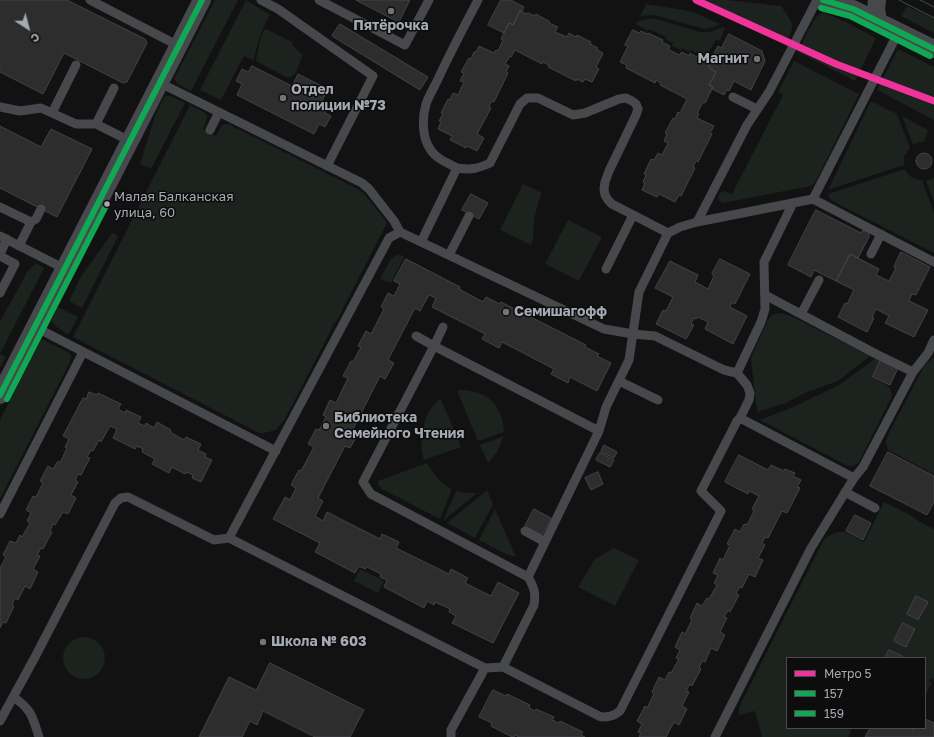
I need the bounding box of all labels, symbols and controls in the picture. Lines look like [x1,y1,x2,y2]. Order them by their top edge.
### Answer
marker: Пятёрочка [386,6,396,16]
north arrow [8,8,48,48]
place label: Пятёрочка [353,18,429,34]
text: С [28,31,42,46]
place label: Магнит [698,51,749,67]
marker: Магнит [752,54,762,64]
place label: Отдел полиции №73 [291,82,386,114]
marker: Отдел полиции №73 [278,93,288,103]
place label: Малая Балканская улица, 60 [114,189,234,220]
marker: Малая Балканская улица, 60 [102,199,112,209]
place label: Семишагофф [514,304,607,320]
marker: Семишагофф [501,307,511,317]
place label: Библиотека Семейного Чтения [334,410,464,442]
marker: Библиотека Семейного Чтения [321,421,331,431]
place label: Школа № 603 [271,634,367,650]
marker: Школа № 603 [258,637,268,647]
legend [786,657,926,729]
text: Метро 5 [824,666,872,681]
text: 157 [824,686,843,701]
text: 159 [824,706,844,721]

